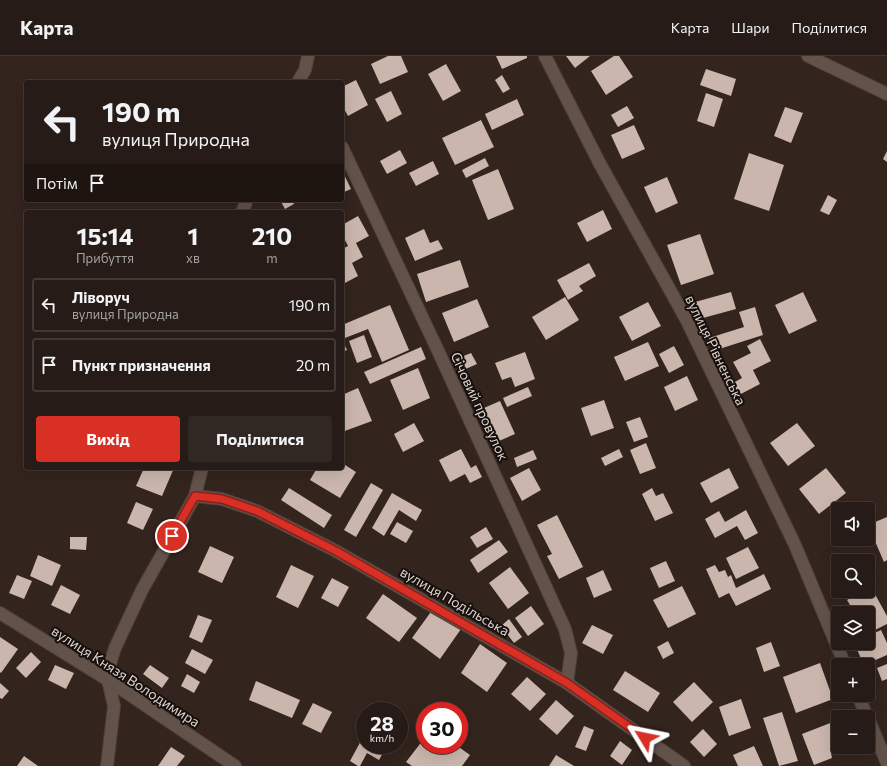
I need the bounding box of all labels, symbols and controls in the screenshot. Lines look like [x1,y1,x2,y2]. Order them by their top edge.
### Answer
text: Карта [20,16,73,39]
text: Карта [671,19,709,36]
text: Шари [731,19,769,36]
text: Поділитися [791,19,867,36]
text: 190 m [102,94,180,128]
icon: left [36,96,88,148]
text: вулиця Природна [102,128,250,150]
icon: arrive [86,172,108,194]
text: Потім [36,174,78,192]
text: 15:14 [77,221,133,250]
text: 1 [187,221,198,250]
text: 210 [252,221,292,250]
text: Прибуття [76,250,134,266]
text: хв [186,250,200,266]
text: m [266,250,278,266]
text: Ліворуч [72,288,130,306]
street label: вулиця Рівненська [682,292,750,408]
icon: left [38,294,60,316]
text: 190 m [289,296,330,314]
text: вулиця Природна [72,306,179,322]
street label: Січовий провулок [447,349,513,463]
icon: arrive [38,354,60,376]
text: Пункт призначення [72,356,211,374]
text: 20 m [296,356,330,374]
button: Вихід [36,416,180,462]
button: Поділитися [188,416,332,462]
map controls [831,502,875,754]
button: sound [831,502,875,546]
pin [155,519,189,553]
icon: arrive [161,525,183,547]
button: search [831,554,875,598]
street label: вулиця Подільська [397,563,513,639]
button: layers [831,606,875,650]
street label: вулиця Князя Володимира [49,622,203,730]
button: + [831,658,875,702]
speed limit sign: 30 [416,702,468,754]
button: − [831,710,875,754]
text: 28 [370,711,394,735]
position arrow [624,717,666,759]
text: km/h [370,732,394,744]

